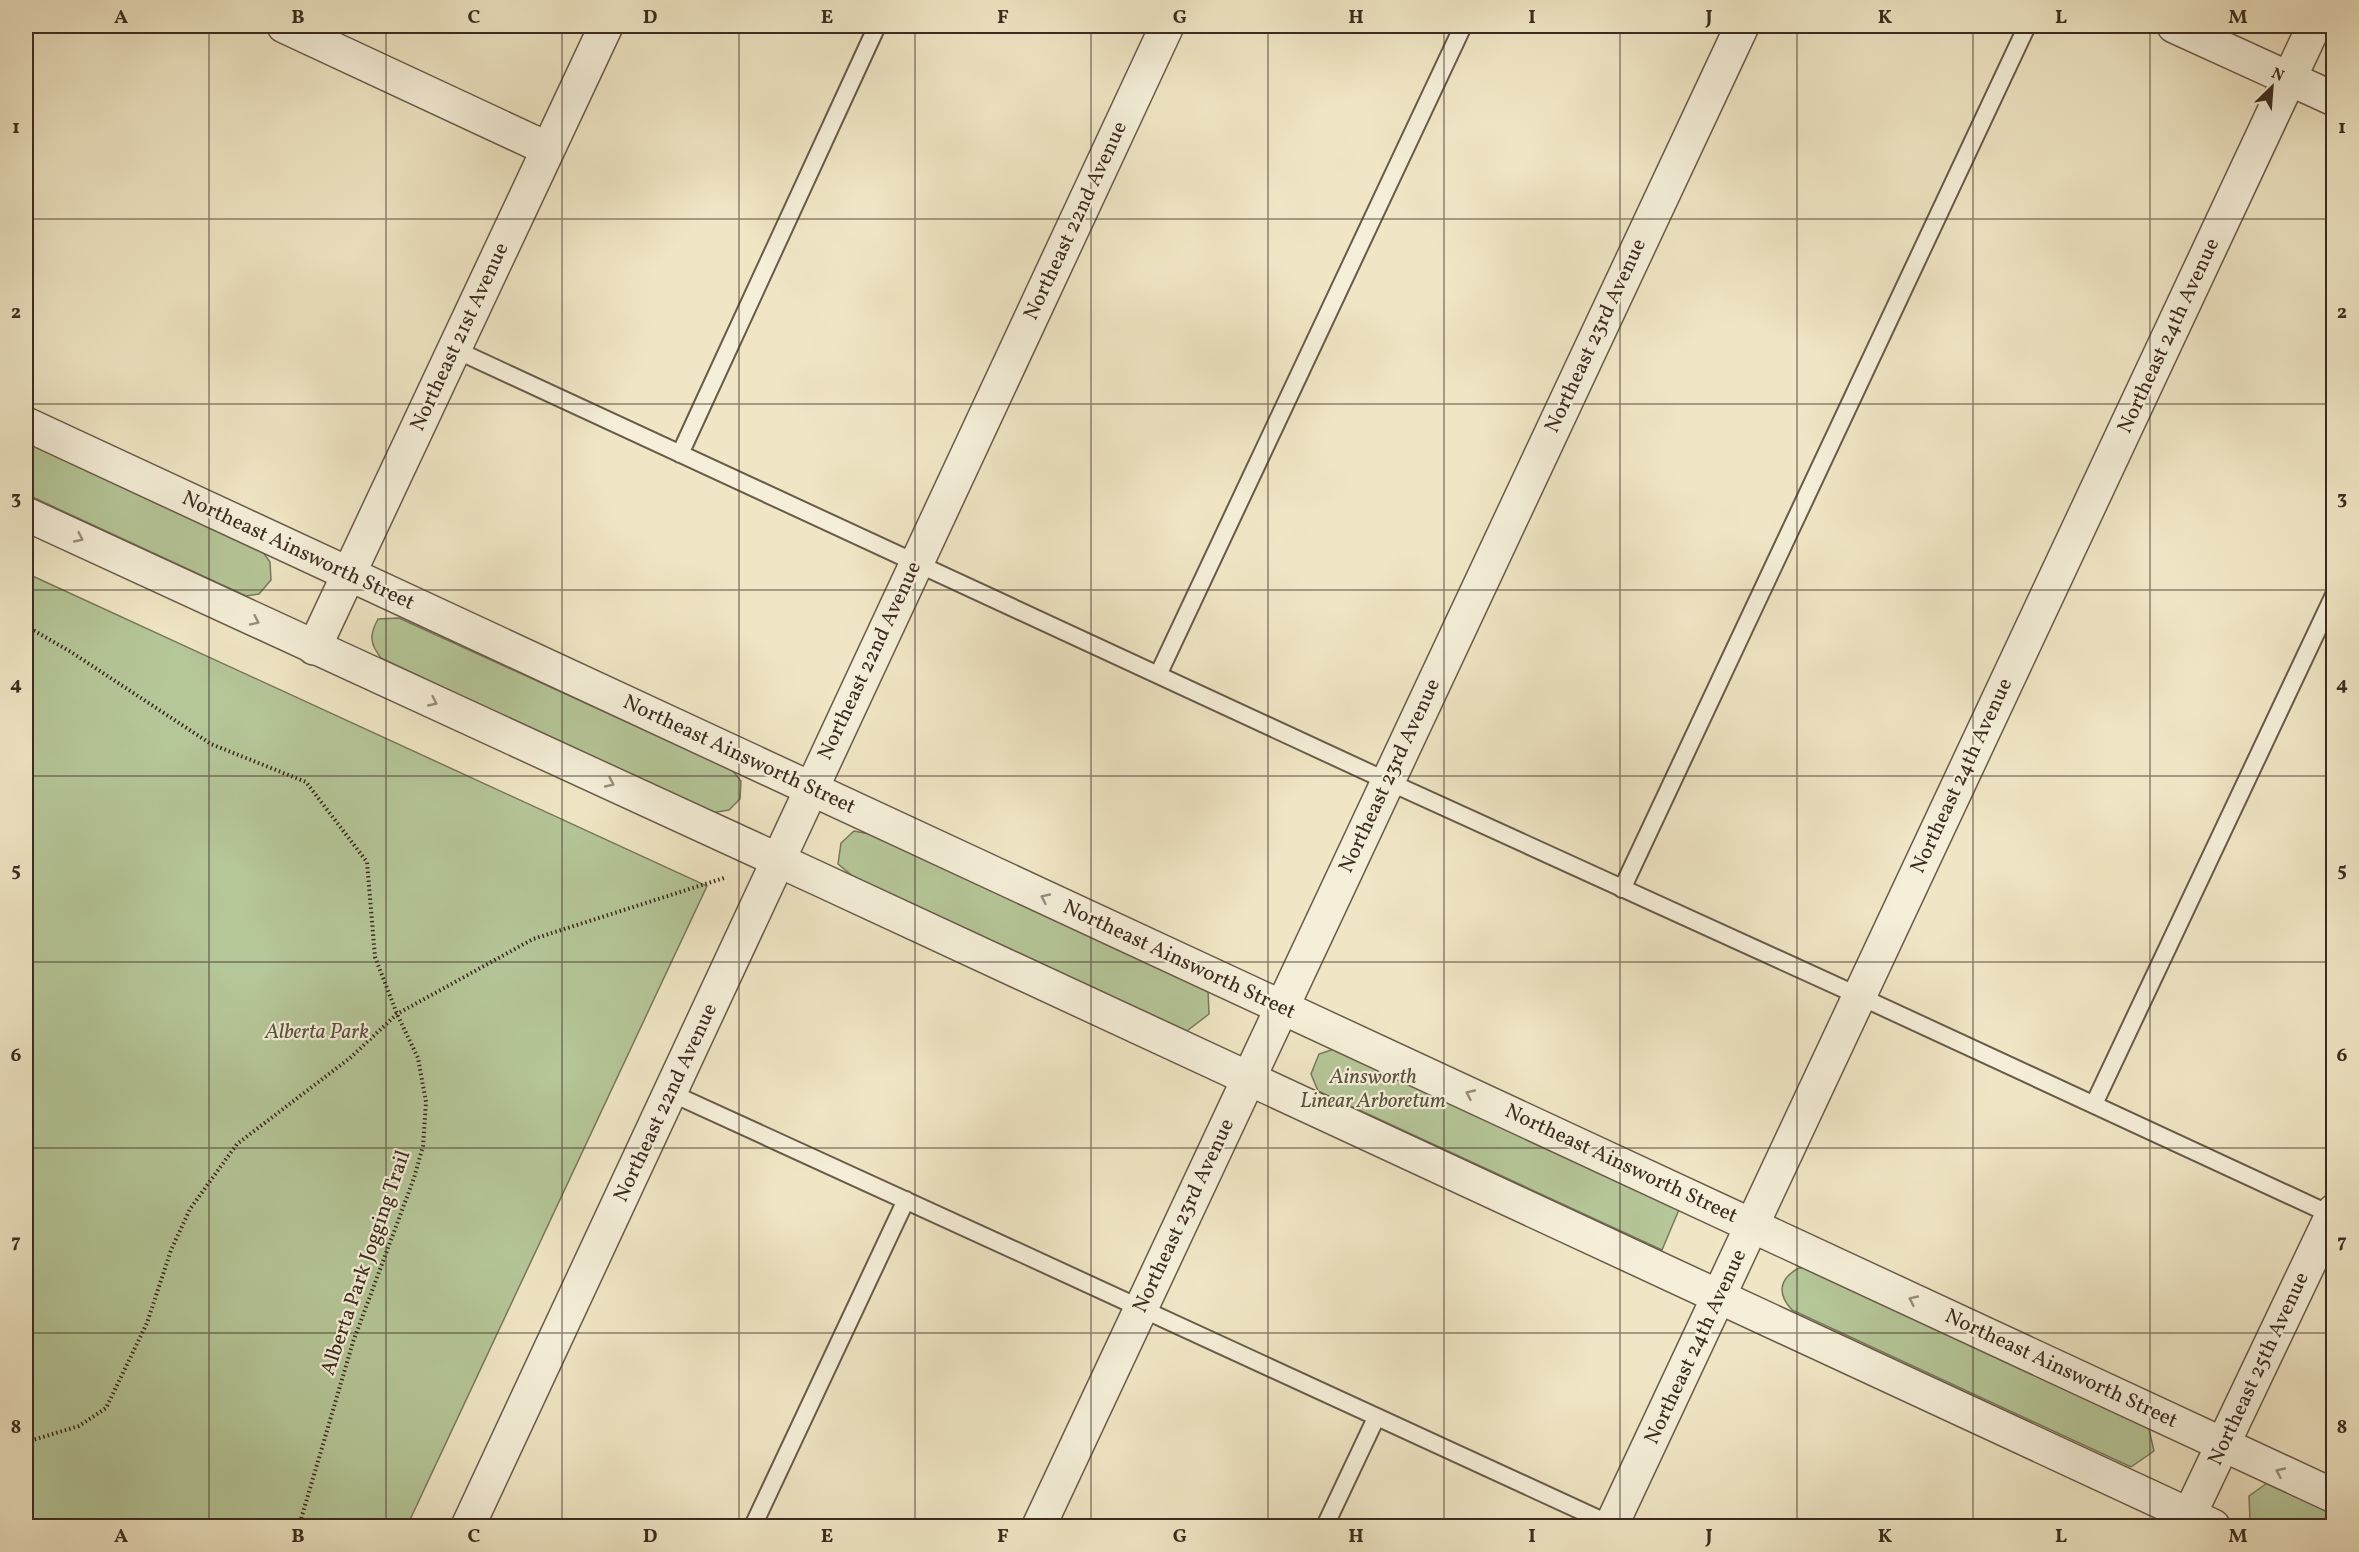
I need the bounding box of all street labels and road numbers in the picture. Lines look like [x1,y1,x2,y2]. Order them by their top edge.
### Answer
street label: Northeast 22nd Avenue [1017,117,1135,325]
street label: Northeast 23rd Avenue [1538,234,1654,438]
street label: Northeast 24th Avenue [2111,234,2227,438]
street label: Northeast 21st Avenue [404,238,516,436]
street label: Northeast Ainsworth Street [177,484,419,618]
street label: Northeast 22nd Avenue [811,557,929,765]
street label: Northeast 23rd Avenue [1332,674,1448,878]
street label: Northeast 24th Avenue [1904,674,2020,878]
street label: Northeast Ainsworth Street [618,688,860,822]
street label: Northeast Ainsworth Street [1058,893,1300,1027]
street label: Northeast 22nd Avenue [607,999,725,1207]
street label: Northeast Ainsworth Street [1500,1097,1742,1231]
street label: Northeast 23rd Avenue [1126,1114,1242,1318]
street label: Alberta Park Jogging Trail [314,1146,418,1380]
street label: Northeast 24th Avenue [1638,1245,1754,1449]
street label: Northeast 25th Avenue [2201,1267,2317,1471]
street label: Northeast Ainsworth Street [1940,1302,2182,1436]

